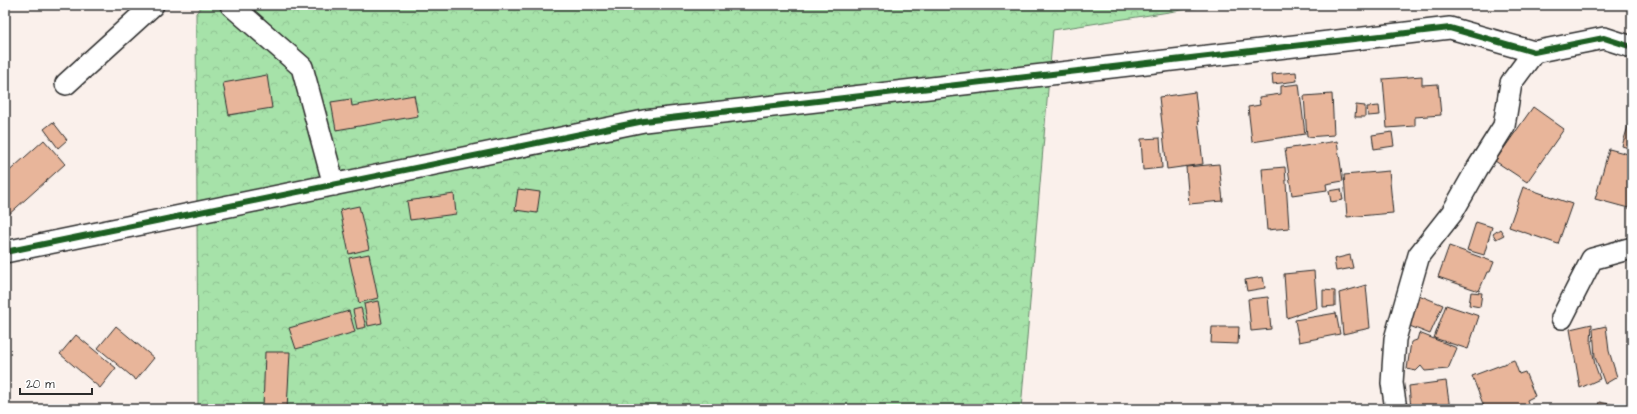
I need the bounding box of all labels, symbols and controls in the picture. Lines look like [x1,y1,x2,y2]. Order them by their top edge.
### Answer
scale bar [20,370,92,396]
text: 20 m [26,376,55,393]

